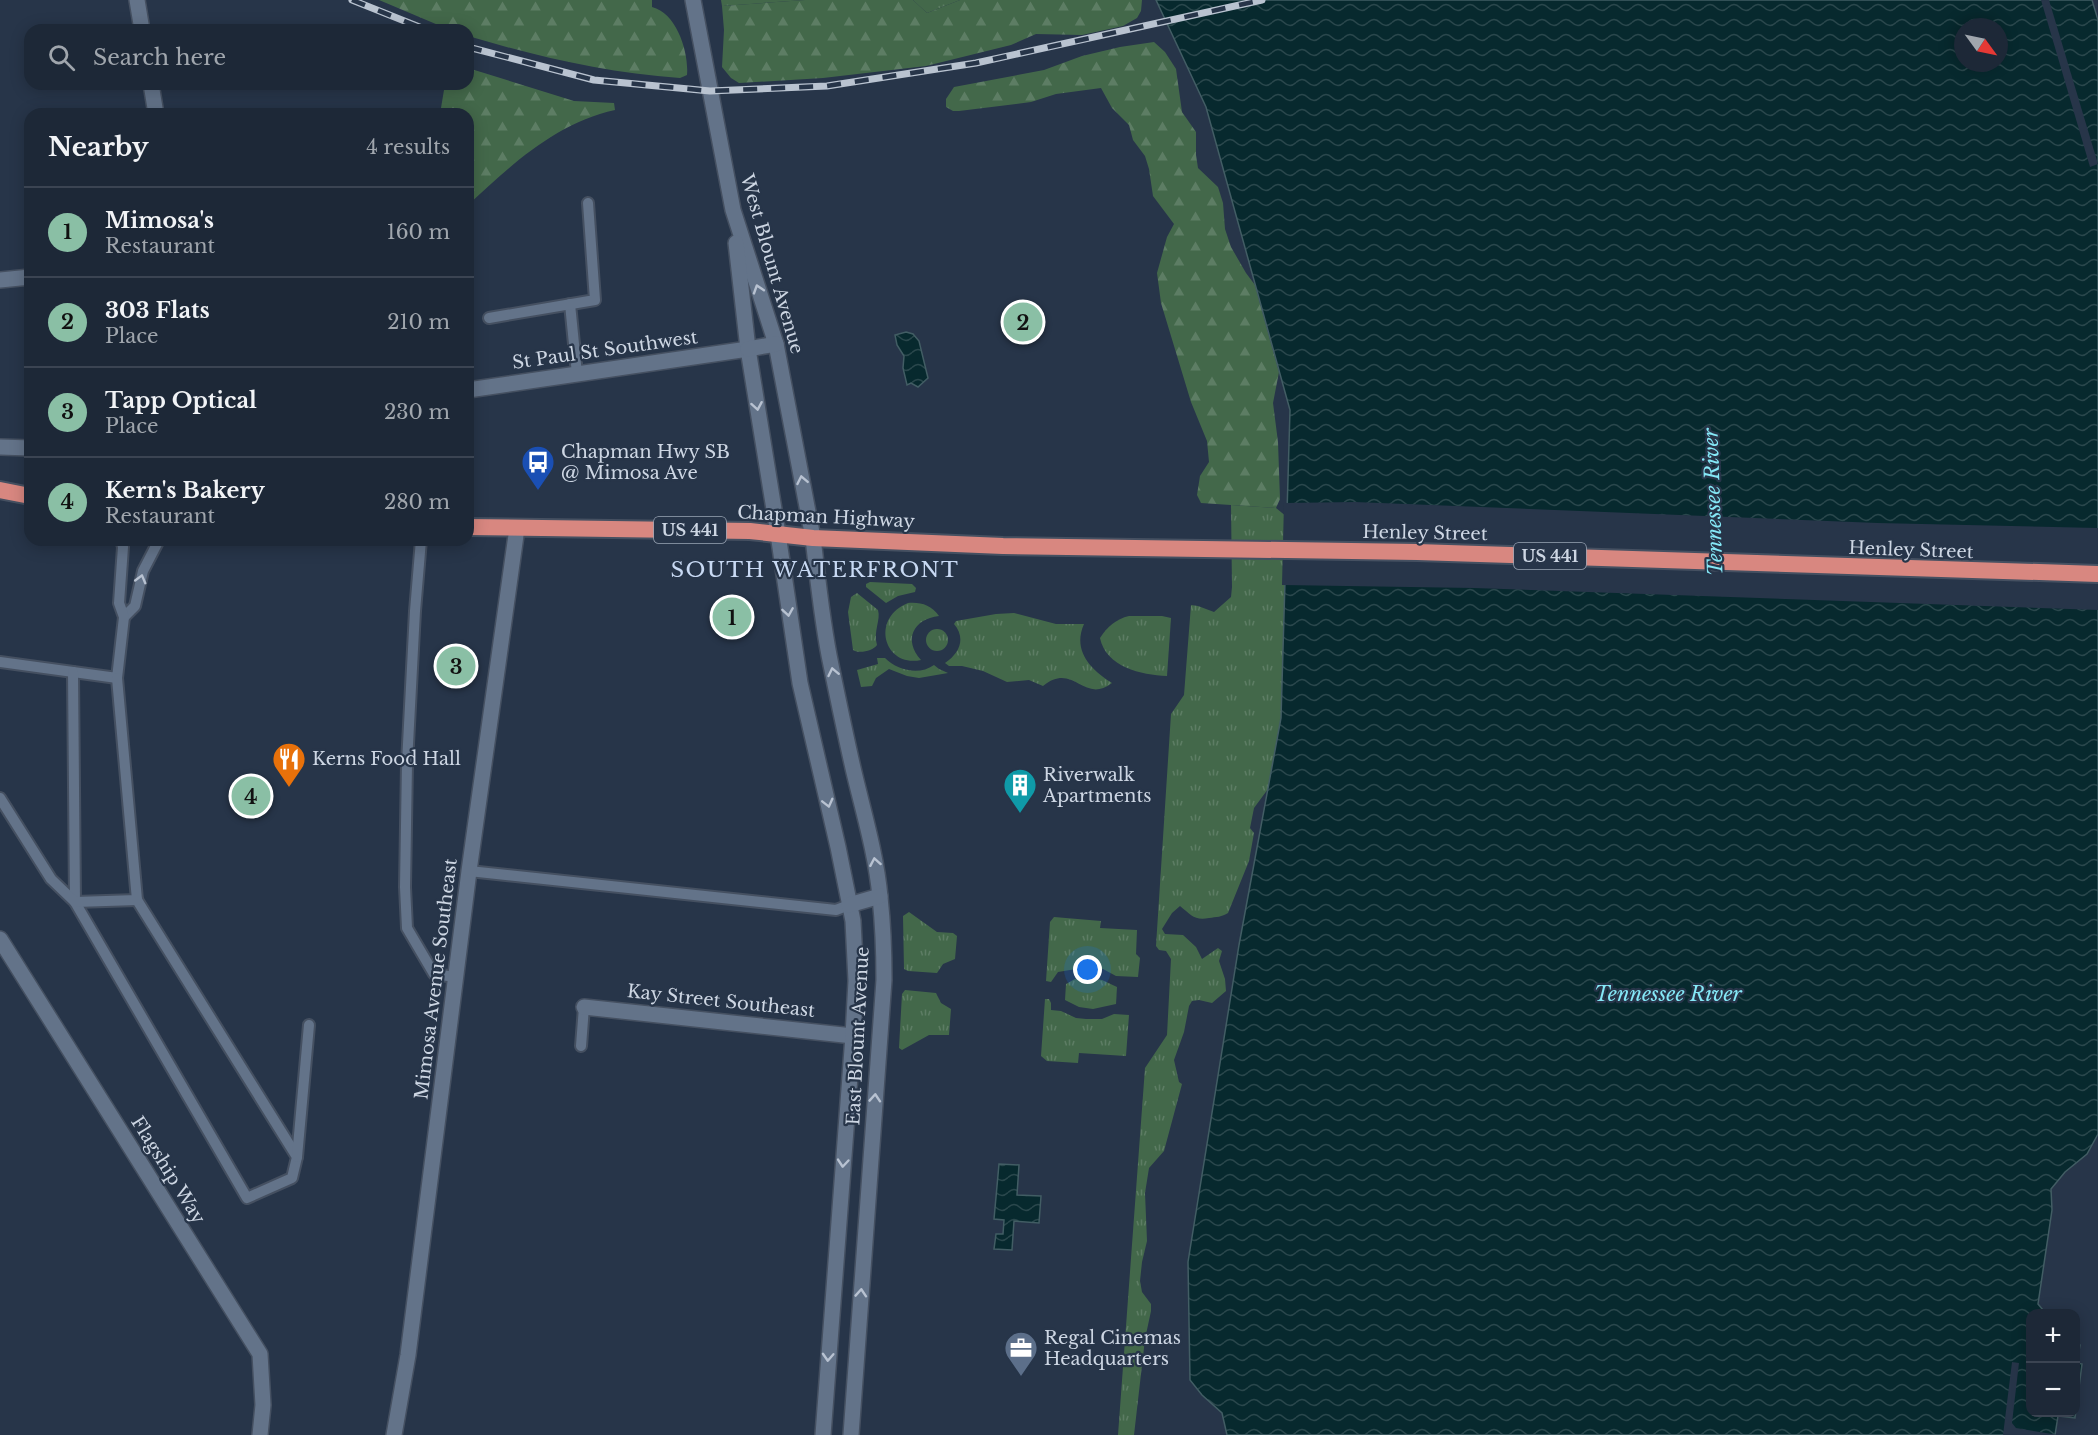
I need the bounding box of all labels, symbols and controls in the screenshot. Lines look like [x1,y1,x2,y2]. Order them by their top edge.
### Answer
north arrow [1954,18,2008,72]
search box [24,24,474,90]
icon: search [45,41,78,74]
text: Search here [93,44,226,71]
text: Nearby [48,131,149,163]
text: 4 results [366,135,450,159]
street label: West Blount Avenue [736,171,808,356]
text: Mimosa's [105,207,214,234]
text: 1 [63,220,72,244]
text: 160 m [387,220,450,244]
text: Restaurant [105,234,215,258]
one-way arrow [753,284,765,295]
text: 303 Flats [105,297,210,324]
pin: 2 [1004,300,1042,344]
text: 2 [61,310,74,334]
text: 210 m [387,310,450,334]
text: Place [105,324,159,348]
street label: St Paul St Southwest [511,326,699,374]
text: Tapp Optical [105,387,257,414]
text: 3 [61,400,74,424]
text: 230 m [384,400,450,424]
one-way arrow [750,401,763,411]
text: Place [105,414,159,438]
water label: Tennessee River [1698,427,1728,576]
place label: Chapman Hwy SB @ Mimosa Ave [561,441,730,484]
bus stop icon: Chapman Hwy SB @ Mimosa Ave [520,444,556,491]
one-way arrow [796,475,809,485]
text: Kern's Bakery [105,477,265,504]
text: 4 [61,490,74,514]
text: 280 m [384,490,450,514]
street label: Chapman Highway [737,501,916,533]
text: Restaurant [105,504,215,528]
road number: US 441 [654,517,726,543]
street label: Henley Street [1362,521,1488,545]
street label: Henley Street [1848,537,1974,563]
road number: US 441 [1514,543,1586,569]
district label: SOUTH WATERFRONT [671,557,959,583]
one-way arrow [134,574,147,584]
pin: 1 [712,594,752,640]
one-way arrow [782,608,794,617]
pin: 3 [436,644,476,688]
one-way arrow [827,667,840,677]
restaurant icon: Kerns Food Hall [271,741,307,788]
place label: Kerns Food Hall [312,748,461,770]
place label: Riverwalk Apartments [1042,764,1152,807]
building icon: Riverwalk Apartments [1002,767,1038,814]
pin: 4 [232,774,270,818]
one-way arrow [820,798,833,808]
street label: Mimosa Avenue Southeast [410,857,462,1101]
one-way arrow [869,858,881,867]
street label: East Blount Avenue [842,946,874,1126]
your location [1073,955,1102,984]
street label: Kay Street Southeast [626,980,816,1022]
water label: Tennessee River [1594,982,1743,1006]
one-way arrow [868,1094,881,1103]
street label: Flagship Way [126,1112,210,1228]
one-way arrow [837,1158,850,1168]
one-way arrow [854,1288,867,1297]
map controls [2026,1309,2080,1417]
button: + [2026,1309,2080,1363]
place label: Regal Cinemas Headquarters [1044,1327,1181,1370]
office icon: Regal Cinemas Headquarters [1003,1330,1039,1377]
one-way arrow [822,1353,835,1362]
button: − [2026,1363,2080,1417]

